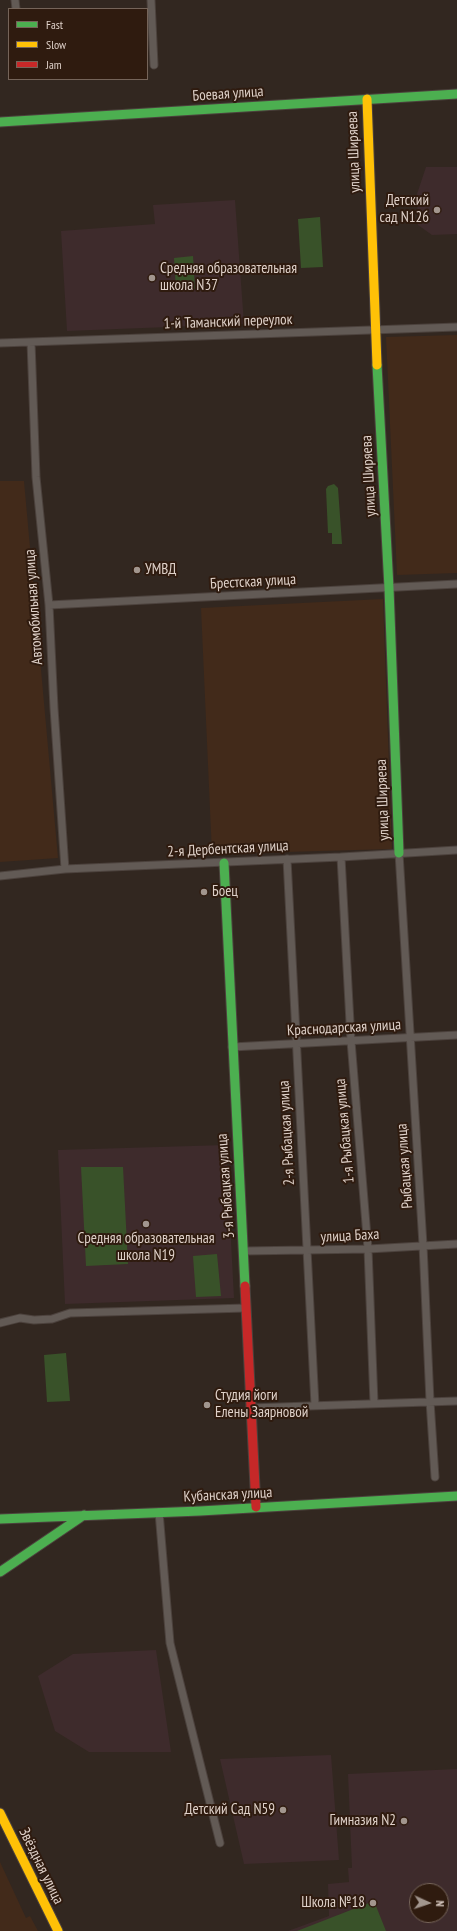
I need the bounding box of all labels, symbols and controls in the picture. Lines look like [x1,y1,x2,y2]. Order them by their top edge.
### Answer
legend [8,8,148,80]
text: Fast [46,17,63,32]
text: Slow [46,37,66,52]
text: Jam [46,57,62,72]
street label: Боевая улица [192,83,264,105]
street label: улица Ширяева [344,111,364,193]
place label: Детский сад N126 [380,192,429,227]
marker: Детский сад N126 [432,205,442,215]
place label: Средняя образовательная школа N37 [160,260,297,295]
marker: Средняя образовательная школа N37 [147,273,157,283]
street label: 1-й Таманский переулок [163,311,293,333]
street label: улица Ширяева [358,435,380,517]
street label: Автомобильная улица [21,549,47,665]
place label: УМВД [145,561,176,579]
marker: УМВД [132,565,142,575]
street label: Брестская улица [210,571,296,593]
street label: улица Ширяева [373,759,393,841]
street label: 2-я Дербентская улица [167,837,289,861]
place label: Боец [212,883,238,901]
marker: Боец [199,887,209,897]
street label: Краснодарская улица [286,1016,402,1040]
street label: 1-я Рыбацкая улица [331,1078,359,1184]
street label: 2-я Рыбацкая улица [275,1080,299,1186]
street label: Рыбацкая улица [393,1123,417,1209]
street label: 3-я Рыбацкая улица [213,1133,239,1239]
marker: Средняя образовательная школа N19 [141,1219,151,1229]
street label: улица Баха [320,1225,380,1247]
place label: Средняя образовательная школа N19 [77,1230,215,1265]
place label: Студия йоги Елены Заярновой [215,1387,308,1422]
marker: Студия йоги Елены Заярновой [202,1400,212,1410]
street label: Кубанская улица [183,1484,273,1506]
place label: Детский Сад N59 [185,1801,275,1819]
marker: Детский Сад N59 [278,1805,288,1815]
place label: Гимназия N2 [329,1812,396,1830]
marker: Гимназия N2 [399,1816,409,1826]
street label: Звёздная улица [15,1825,67,1907]
north arrow [409,1883,449,1923]
place label: Школа №18 [301,1894,365,1912]
marker: Школа №18 [368,1898,378,1908]
text: N [433,1900,447,1907]

